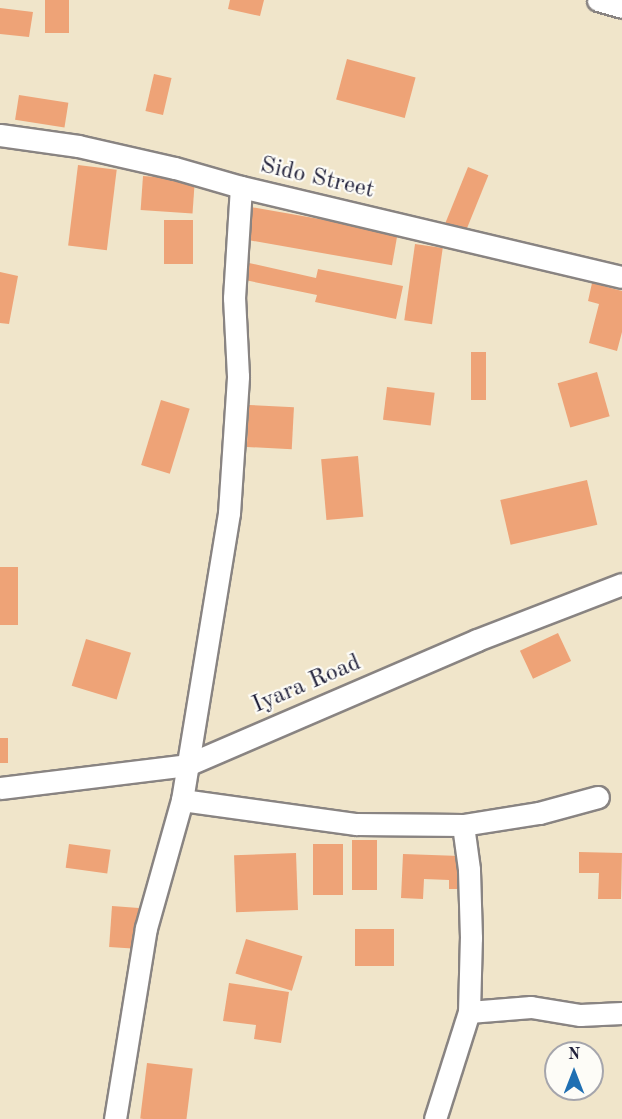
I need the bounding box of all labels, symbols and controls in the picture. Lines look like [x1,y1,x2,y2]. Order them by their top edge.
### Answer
street label: Sido Street [257,152,377,206]
street label: Iyara Road [248,649,366,721]
north arrow [544,1041,604,1101]
text: N [568,1047,580,1063]

